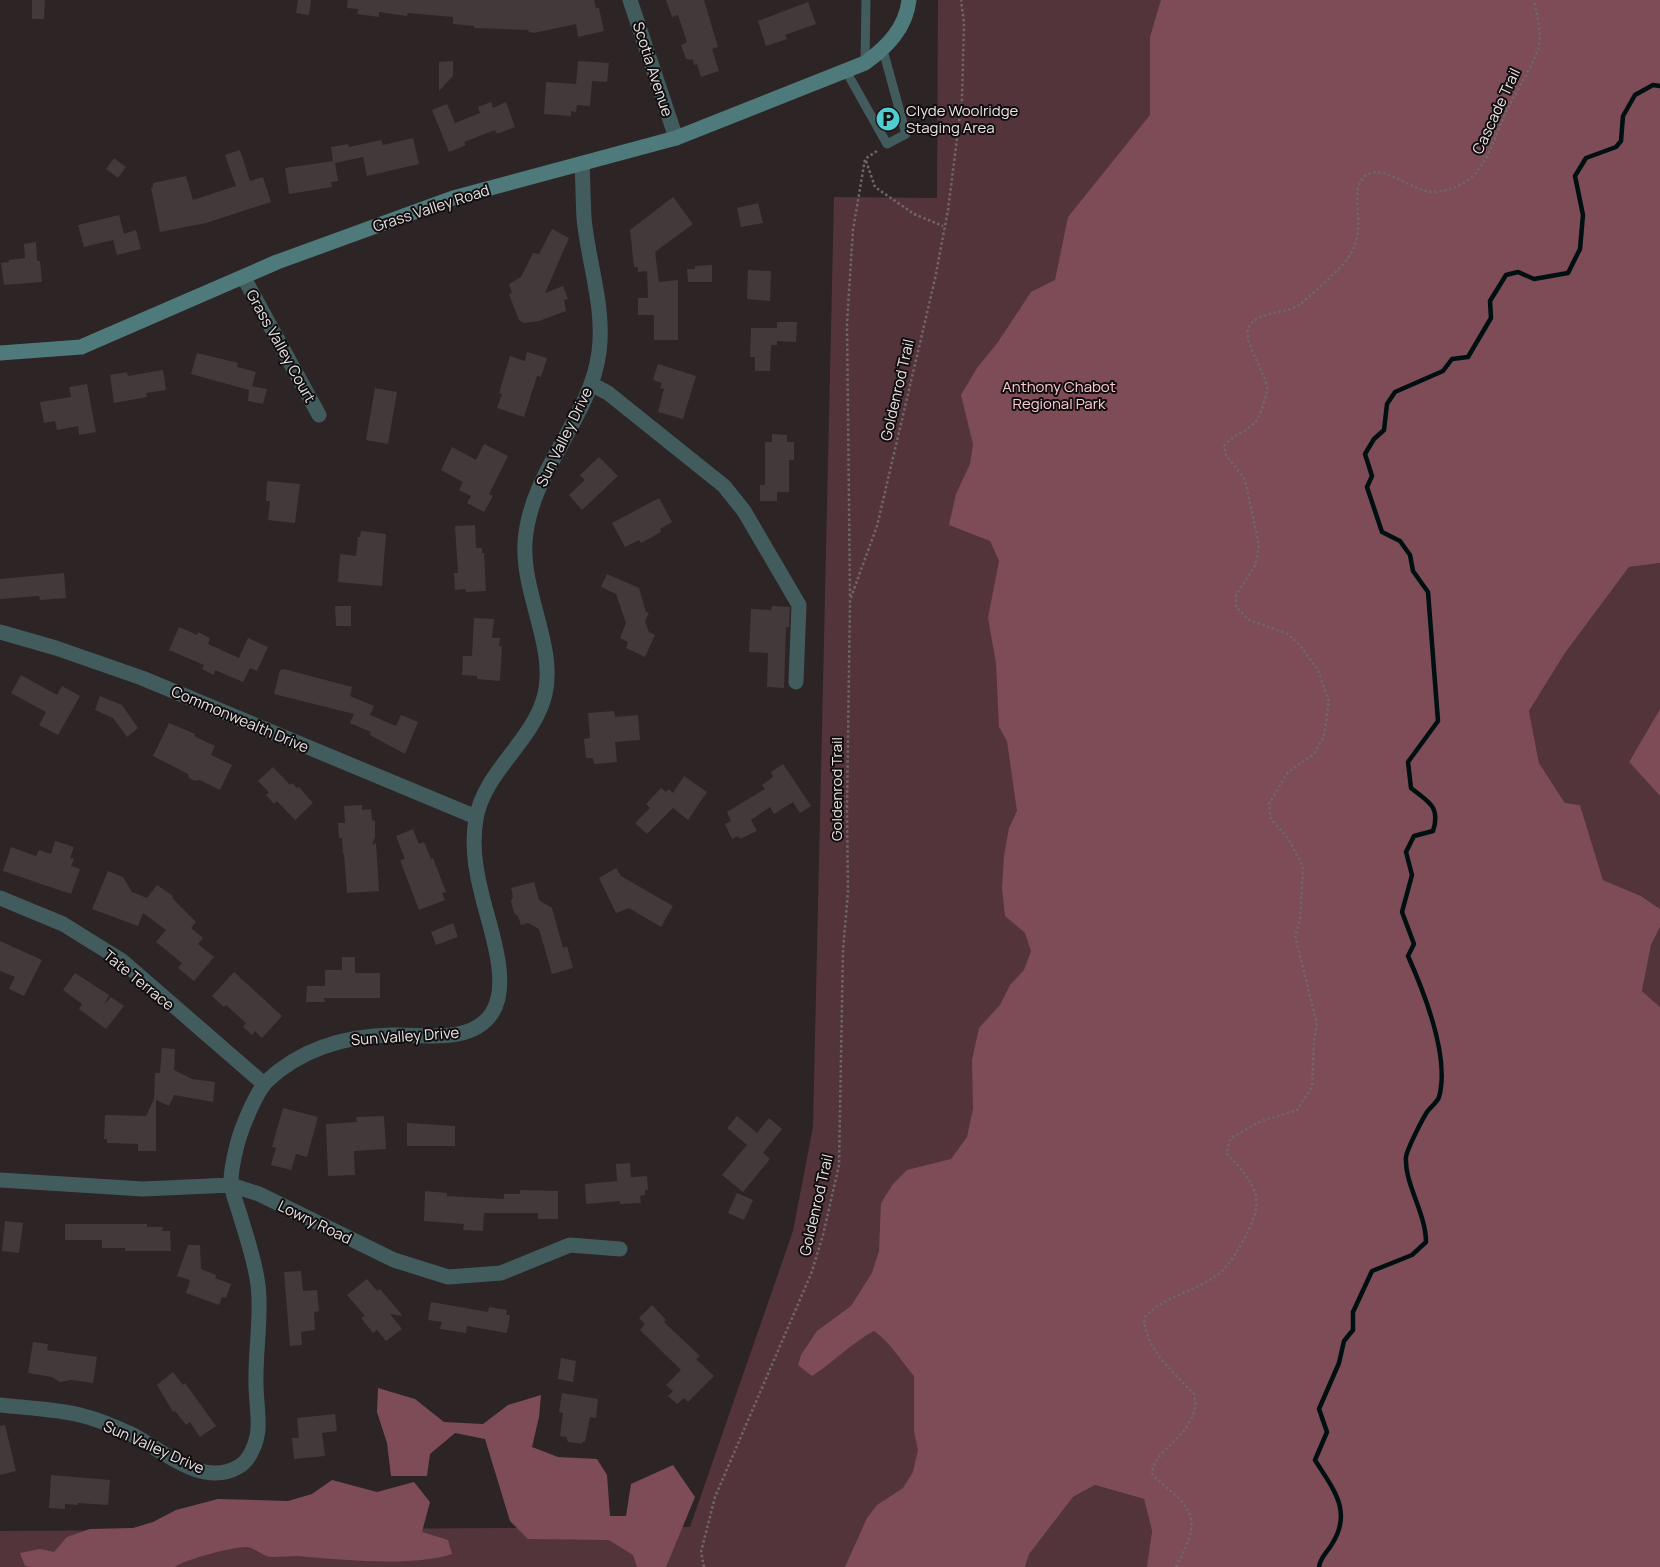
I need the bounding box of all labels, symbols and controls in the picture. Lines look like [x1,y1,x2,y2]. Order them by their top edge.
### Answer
street label: Scotia Avenue [628,19,678,119]
street label: Cascade Trail [1467,64,1525,158]
place label: Clyde Woolridge Staging Area [906,100,1019,138]
parking icon: Clyde Woolridge Staging Area [875,106,901,132]
street label: Grass Valley Road [370,179,492,237]
street label: Grass Valley Court [241,286,321,406]
street label: Goldenrod Trail [875,337,919,443]
park label: Anthony Chabot Regional Park [1002,376,1116,414]
street label: Sun Valley Drive [531,383,597,490]
street label: Commonwealth Drive [168,681,312,758]
street label: Goldenrod Trail [826,737,847,841]
street label: Tate Terrace [99,945,179,1015]
street label: Sun Valley Drive [350,1022,460,1050]
street label: Goldenrod Trail [794,1152,838,1258]
street label: Lowry Road [275,1195,355,1249]
street label: Sun Valley Drive [100,1415,208,1479]

